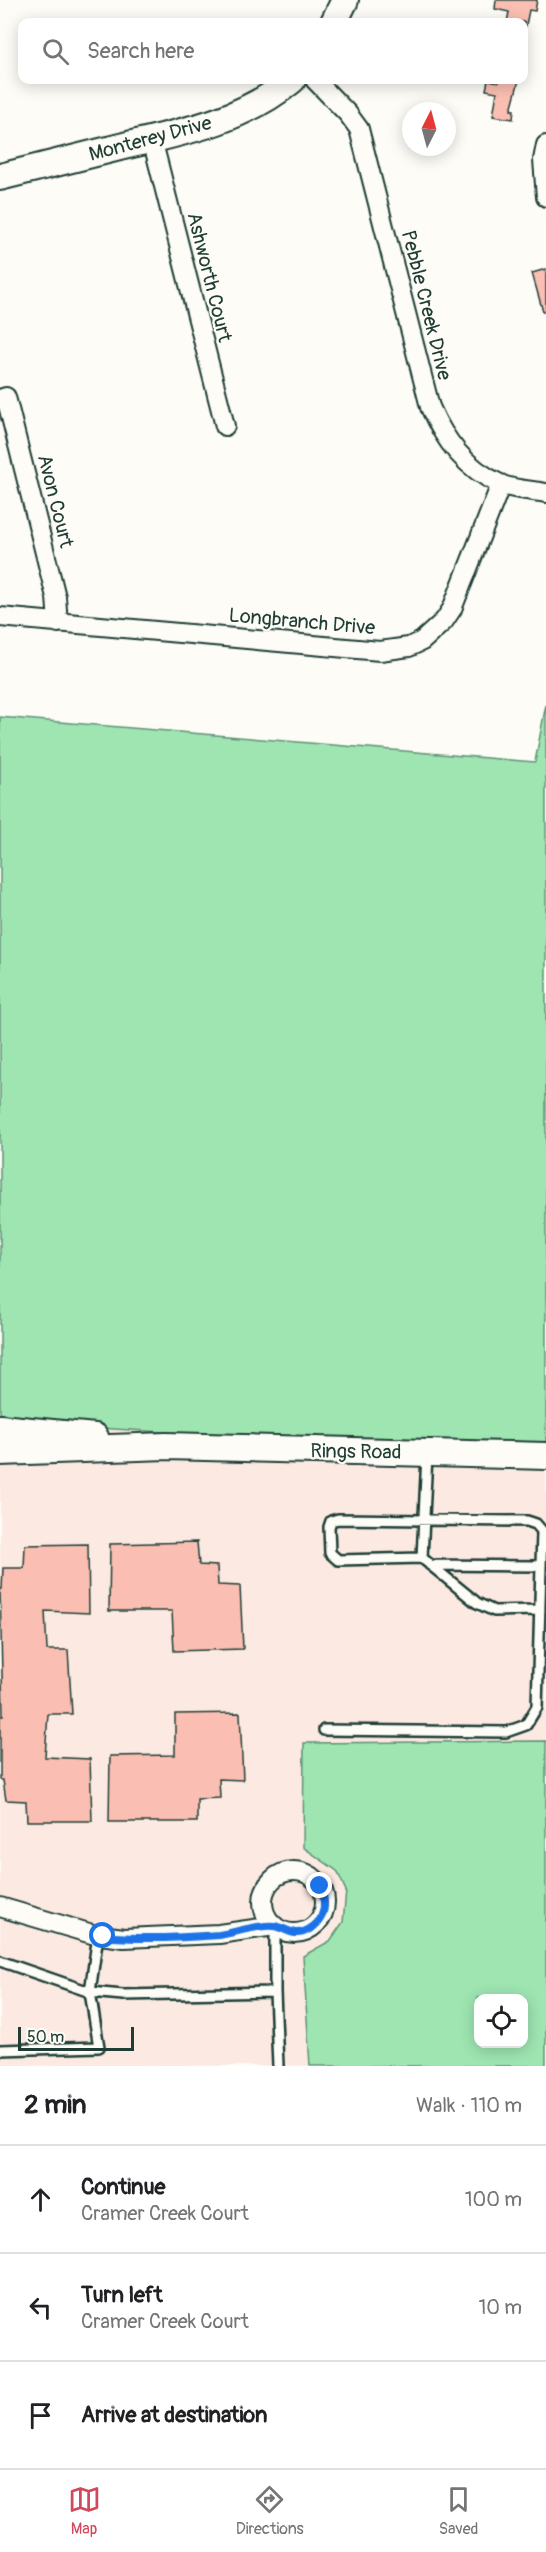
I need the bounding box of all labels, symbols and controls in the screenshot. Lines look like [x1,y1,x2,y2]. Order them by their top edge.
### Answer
search box [18,18,528,84]
icon: search [39,35,72,68]
text: Search here [87,37,194,65]
north arrow [402,102,456,156]
street label: Monterey Drive [86,110,214,167]
street label: Ashworth Court [181,210,238,345]
street label: Pebble Creek Drive [396,228,457,383]
street label: Avon Court [32,452,79,551]
street label: Longbranch Drive [228,603,376,640]
street label: Rings Road [310,1438,402,1465]
route end [306,1872,332,1898]
route start [89,1922,115,1948]
map controls [474,1994,528,2048]
button: locate [474,1994,528,2048]
scale bar [18,2024,134,2052]
text: 50 m [27,2027,64,2047]
text: 2 min [24,2089,86,2121]
text: Walk · 110 m [416,2093,522,2118]
text: Continue [81,2173,165,2201]
icon: ahead [24,2183,57,2216]
text: 100 m [465,2187,522,2212]
text: Cramer Creek Court [81,2201,249,2226]
text: Turn left [81,2281,163,2309]
icon: left [24,2291,57,2324]
text: 10 m [478,2295,522,2320]
text: Cramer Creek Court [81,2309,249,2334]
icon: arrive [24,2399,57,2432]
text: Arrive at destination [81,2401,267,2429]
tab: Map [68,2483,101,2539]
tab: Directions [236,2483,304,2539]
tab: Saved [439,2483,478,2539]

